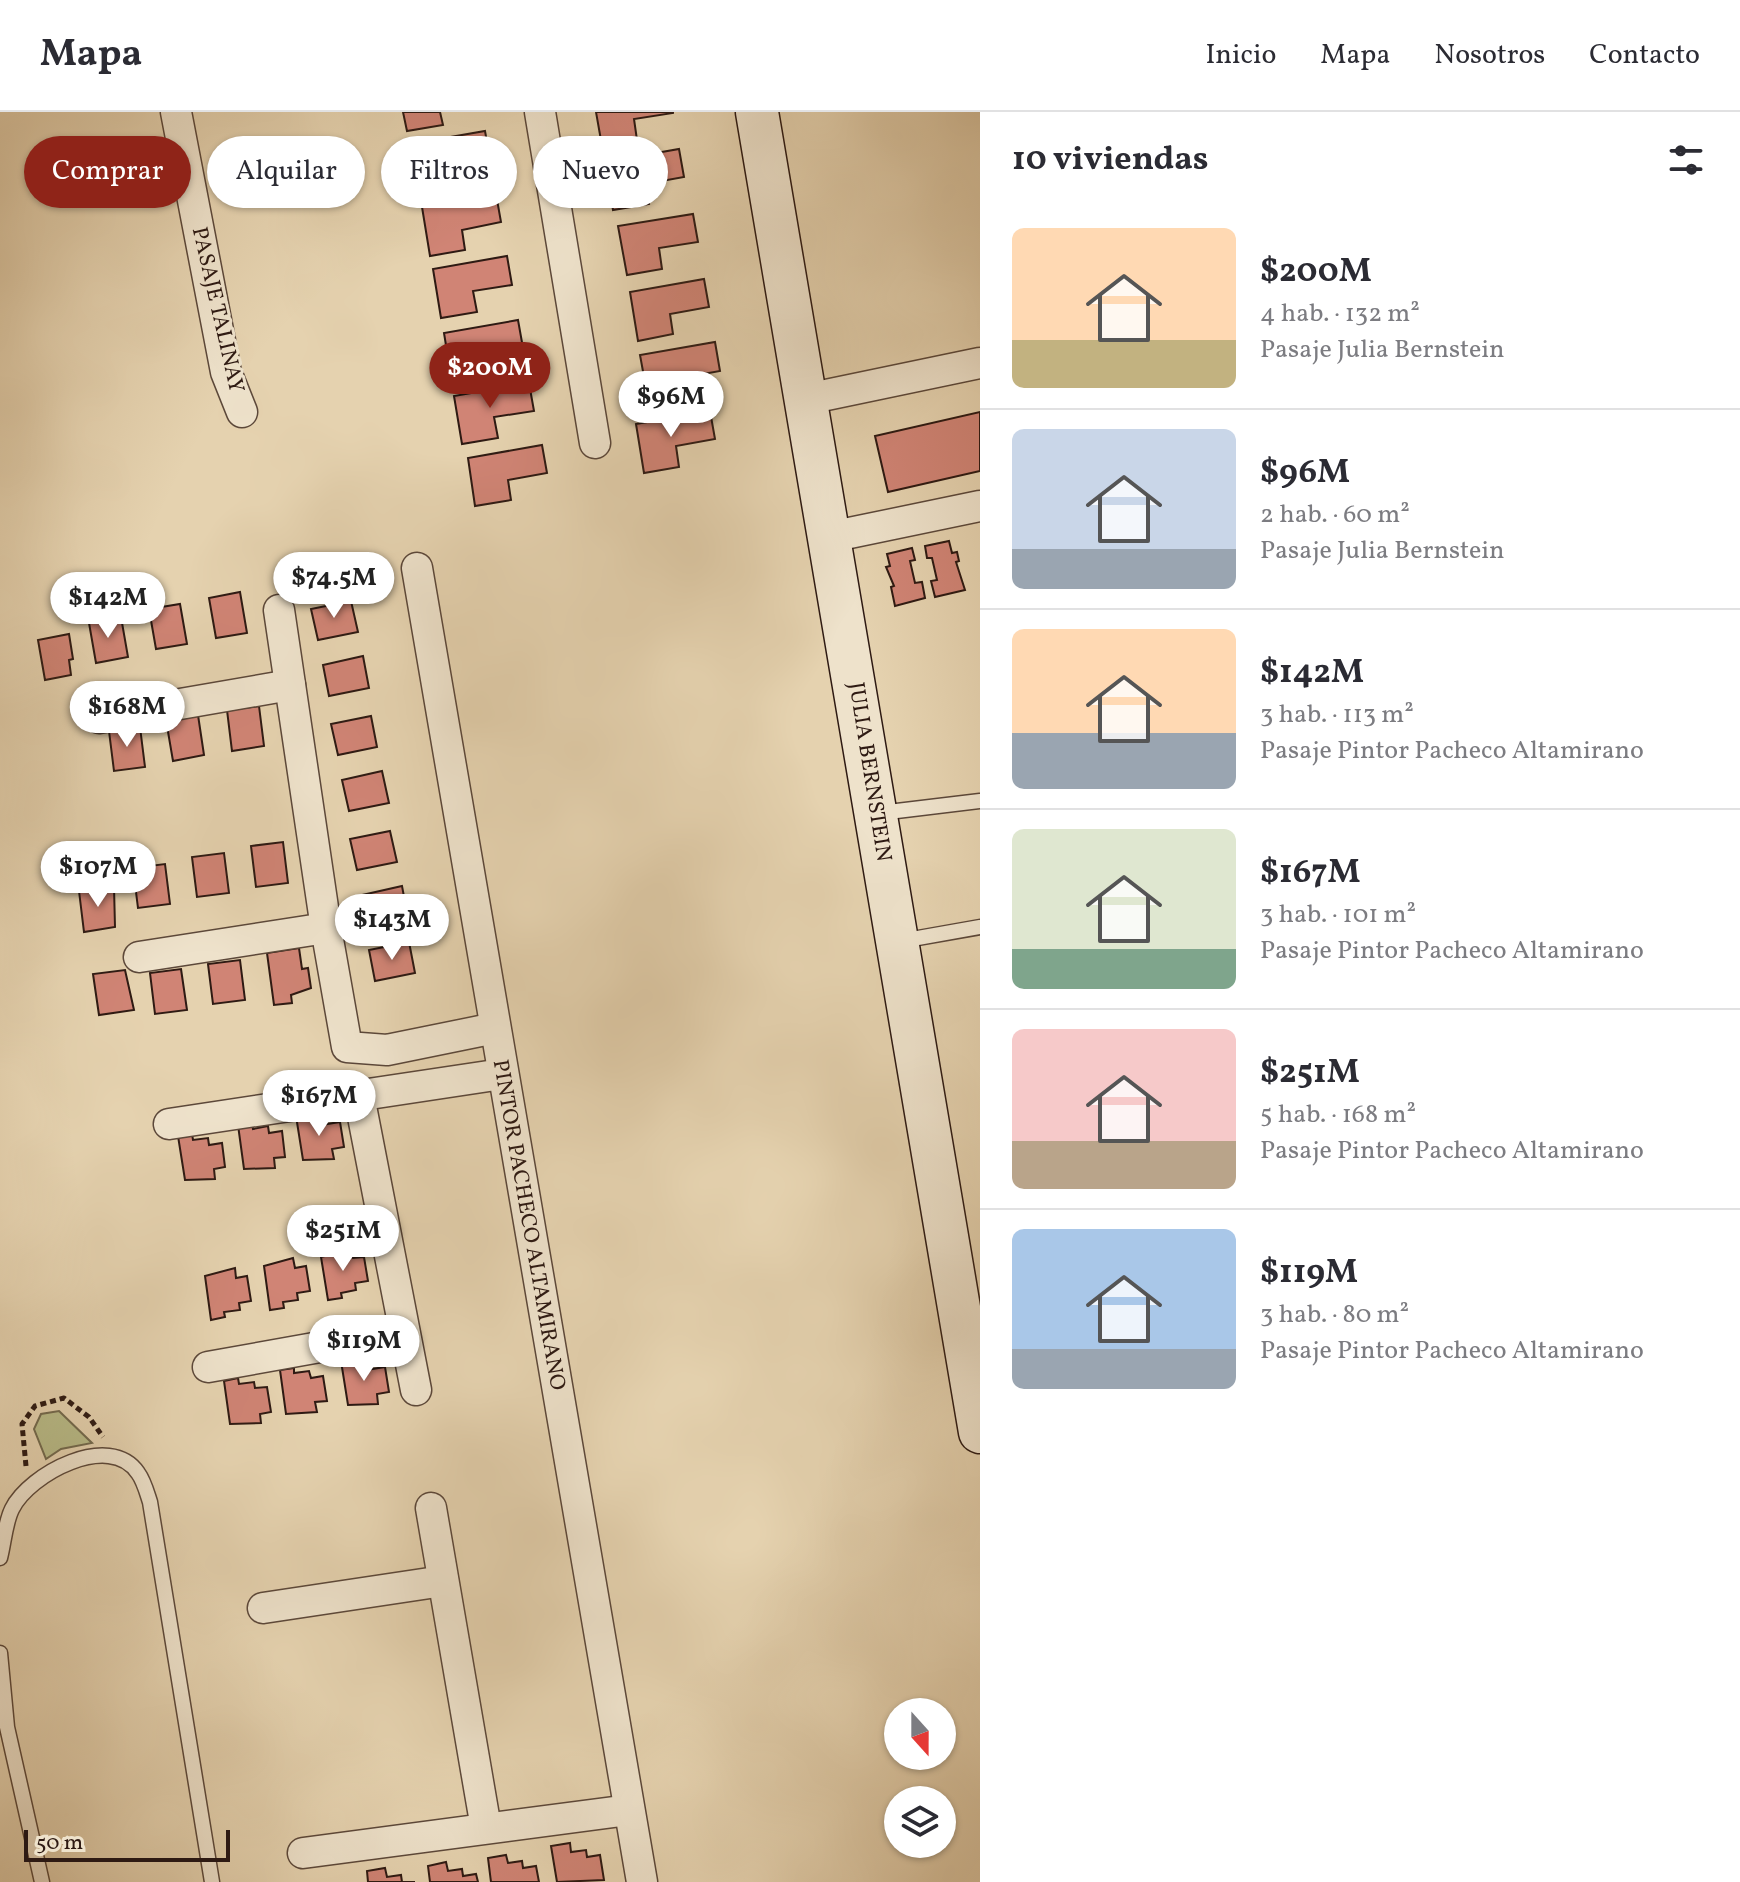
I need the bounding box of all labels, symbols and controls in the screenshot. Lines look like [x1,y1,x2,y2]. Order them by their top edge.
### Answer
text: Mapa [40,29,142,82]
text: Inicio [1205,36,1276,75]
text: Mapa [1320,36,1390,75]
text: Nosotros [1434,36,1545,75]
text: Contacto [1589,36,1700,75]
chip: Comprar [24,136,191,208]
chip: Alquilar [207,136,365,208]
chip: Filtros [381,136,517,208]
chip: Nuevo [533,136,668,208]
text: 10 viviendas [1012,137,1209,184]
icon: filters [1664,138,1708,182]
street label: PASAJE TALINAY [183,224,251,396]
text: $200M [1260,249,1372,296]
icon: home [1076,260,1172,356]
text: 4 hab. · 132 m² [1260,296,1420,332]
text: Pasaje Julia Bernstein [1260,332,1505,368]
pin: $200M [434,342,546,410]
text: $200M [447,350,533,386]
pin: $96M [624,371,718,439]
text: $96M [637,379,705,415]
text: $96M [1260,450,1350,497]
icon: home [1076,461,1172,557]
text: 2 hab. · 60 m² [1260,497,1410,533]
text: Pasaje Julia Bernstein [1260,533,1505,569]
pin: $74.5M [269,552,399,620]
text: $74.5M [291,560,377,596]
pin: $142M [52,572,164,640]
text: $142M [68,580,148,616]
text: $142M [1260,650,1364,697]
icon: home [1076,661,1172,757]
street label: JULIA BERNSTEIN [840,680,898,864]
pin: $168M [71,681,183,749]
text: $168M [88,689,166,725]
text: 3 hab. · 113 m² [1260,697,1414,733]
text: Pasaje Pintor Pacheco Altamirano [1260,733,1644,769]
pin: $107M [42,841,154,909]
text: $107M [59,849,137,885]
text: $167M [1260,850,1360,897]
icon: home [1076,861,1172,957]
pin: $143M [336,894,448,962]
text: 3 hab. · 101 m² [1260,897,1416,933]
text: $143M [353,902,431,938]
text: Pasaje Pintor Pacheco Altamirano [1260,933,1644,969]
text: $251M [1260,1050,1360,1097]
street label: PINTOR PACHECO ALTAMIRANO [484,1057,572,1393]
icon: home [1076,1061,1172,1157]
pin: $167M [263,1070,375,1138]
text: $167M [281,1078,357,1114]
text: 5 hab. · 168 m² [1260,1097,1416,1133]
text: Pasaje Pintor Pacheco Altamirano [1260,1133,1644,1169]
pin: $251M [287,1205,399,1273]
text: $251M [305,1213,381,1249]
text: $119M [1260,1250,1358,1297]
icon: home [1076,1261,1172,1357]
text: 3 hab. · 80 m² [1260,1297,1409,1333]
pin: $119M [308,1315,420,1383]
text: $119M [327,1323,401,1359]
text: Pasaje Pintor Pacheco Altamirano [1260,1333,1644,1369]
north arrow [884,1698,956,1770]
map controls [884,1698,956,1858]
button: layers [884,1786,956,1858]
scale bar [24,1826,230,1862]
text: 50 m [36,1828,83,1859]

